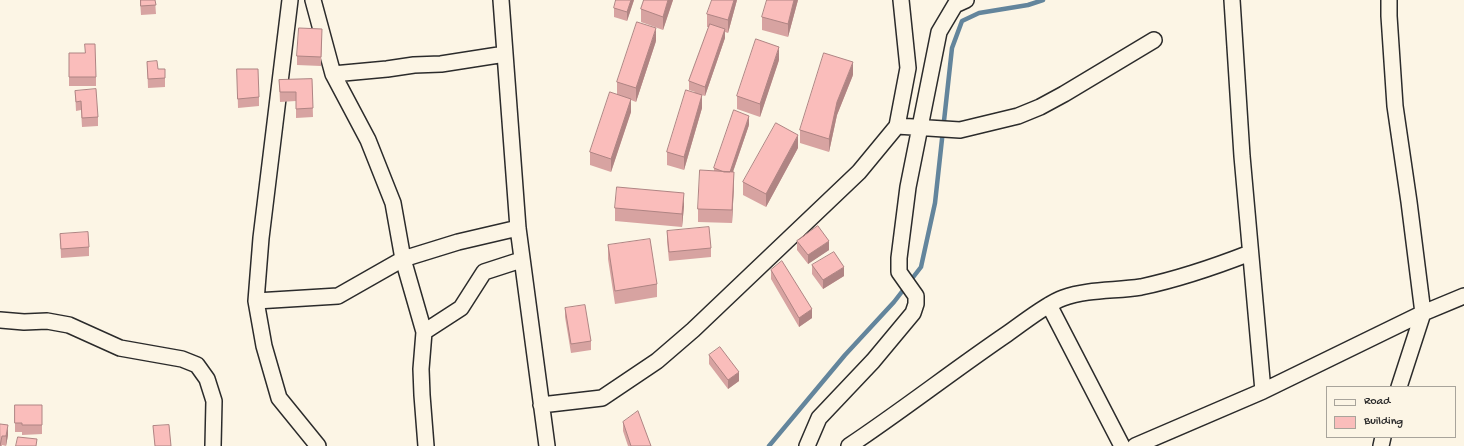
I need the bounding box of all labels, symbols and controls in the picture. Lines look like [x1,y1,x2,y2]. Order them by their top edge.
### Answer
legend [1326,386,1456,438]
text: Road [1364,395,1390,409]
text: Building [1364,415,1403,429]

